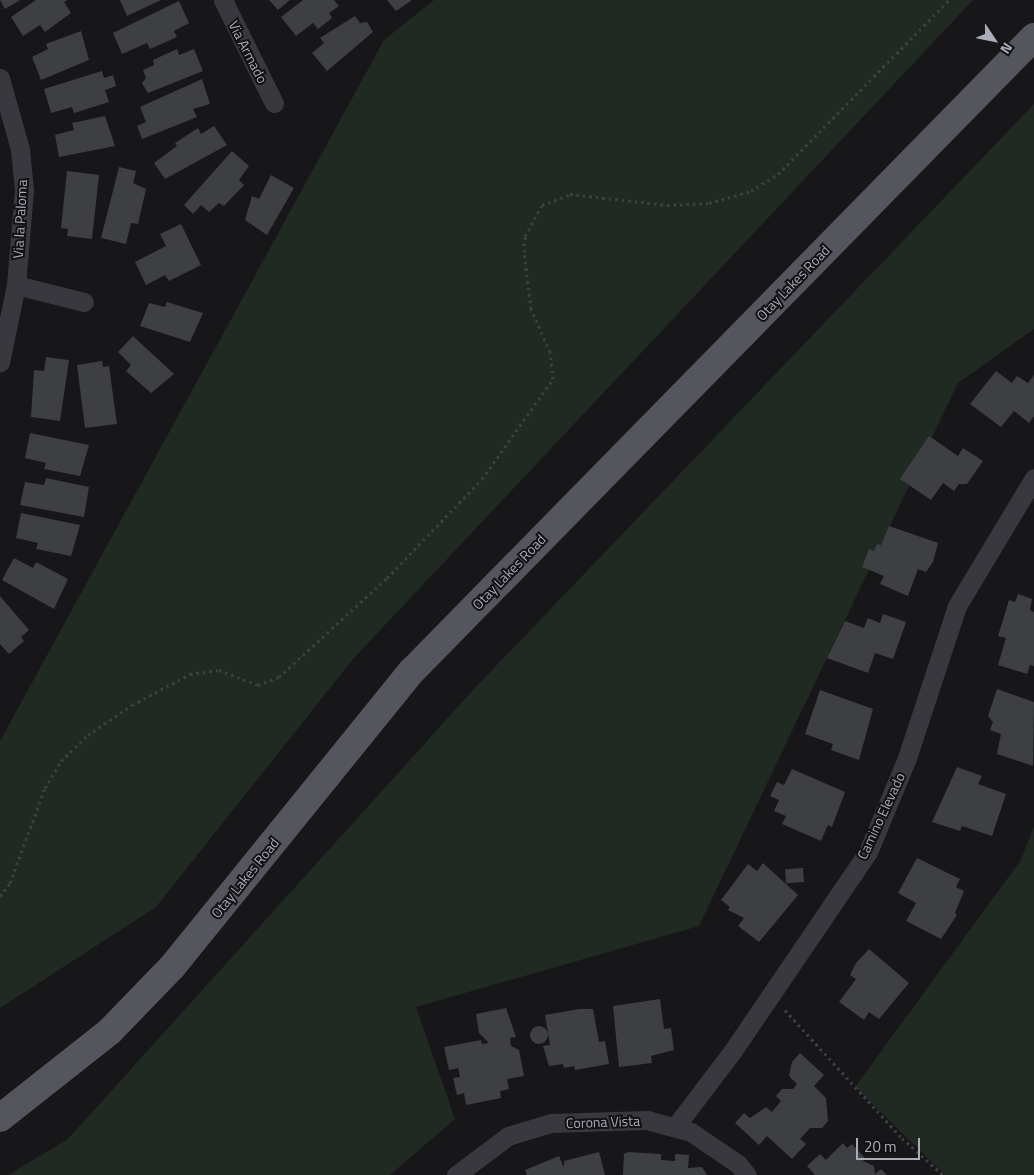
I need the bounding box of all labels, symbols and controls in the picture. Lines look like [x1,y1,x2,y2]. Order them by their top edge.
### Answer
north arrow [969,15,1019,65]
street label: Via Armado [225,18,271,86]
text: N [995,39,1018,59]
street label: Via la Paloma [10,179,30,259]
street label: Otay Lakes Road [753,242,833,324]
street label: Otay Lakes Road [469,531,549,613]
street label: Camino Elevado [854,770,908,862]
street label: Otay Lakes Road [208,835,282,921]
street label: Corona Vista [566,1112,640,1132]
scale bar [859,1128,923,1160]
text: 20 m [864,1135,897,1158]

